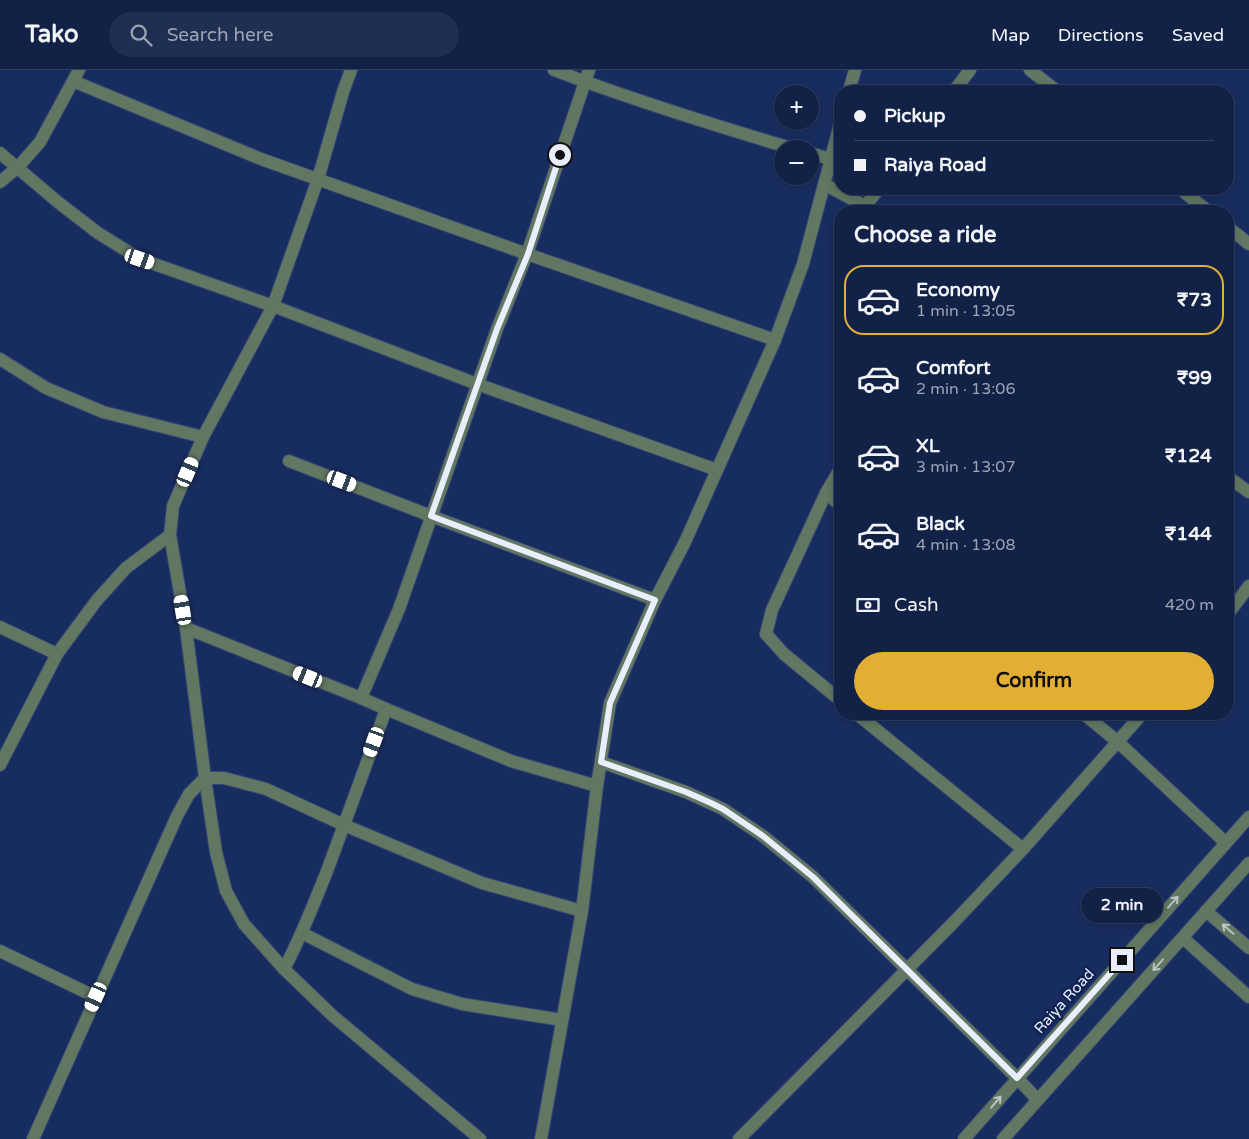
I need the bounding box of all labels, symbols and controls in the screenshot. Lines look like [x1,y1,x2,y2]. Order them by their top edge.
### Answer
search box [109,12,459,57]
text: Tako [25,20,79,49]
icon: search [127,21,155,49]
text: Search here [167,24,273,46]
text: Map [991,24,1030,46]
text: Directions [1058,24,1144,46]
text: Saved [1172,24,1224,46]
map controls [774,85,819,185]
button: + [774,85,819,130]
text: Pickup [884,105,945,127]
button: − [774,140,819,185]
route start [549,144,571,166]
text: Raiya Road [884,154,986,176]
text: Choose a ride [854,222,997,248]
car [123,247,156,271]
icon: car [856,278,901,323]
text: Economy [916,279,1000,301]
text: ₹73 [1177,289,1212,311]
text: 1 min · 13:05 [916,301,1015,321]
icon: car [856,356,901,401]
text: Comfort [916,357,990,379]
text: ₹99 [1177,367,1212,389]
text: 2 min · 13:06 [916,379,1015,399]
icon: car [856,434,901,479]
text: XL [916,435,940,457]
text: ₹124 [1165,445,1212,467]
car [175,455,200,489]
text: 3 min · 13:07 [916,457,1015,477]
car [325,469,358,493]
icon: car [856,512,901,557]
text: Black [916,513,965,535]
text: ₹144 [1165,523,1212,545]
text: 4 min · 13:08 [916,535,1015,555]
icon: cash [854,591,882,619]
car [173,594,192,626]
text: Cash [894,594,939,616]
text: 420 m [1165,595,1214,615]
button: Confirm [854,652,1214,710]
car [291,664,324,690]
car [361,725,386,759]
callout: 2 min [1081,888,1163,922]
text: 2 min [1101,895,1143,915]
one-way arrow [1167,896,1179,909]
one-way arrow [1221,924,1234,935]
route end [1111,949,1133,971]
one-way arrow [1152,958,1164,971]
street label: Raiya Road [1030,965,1098,1037]
car [83,980,108,1014]
one-way arrow [990,1096,1002,1109]

